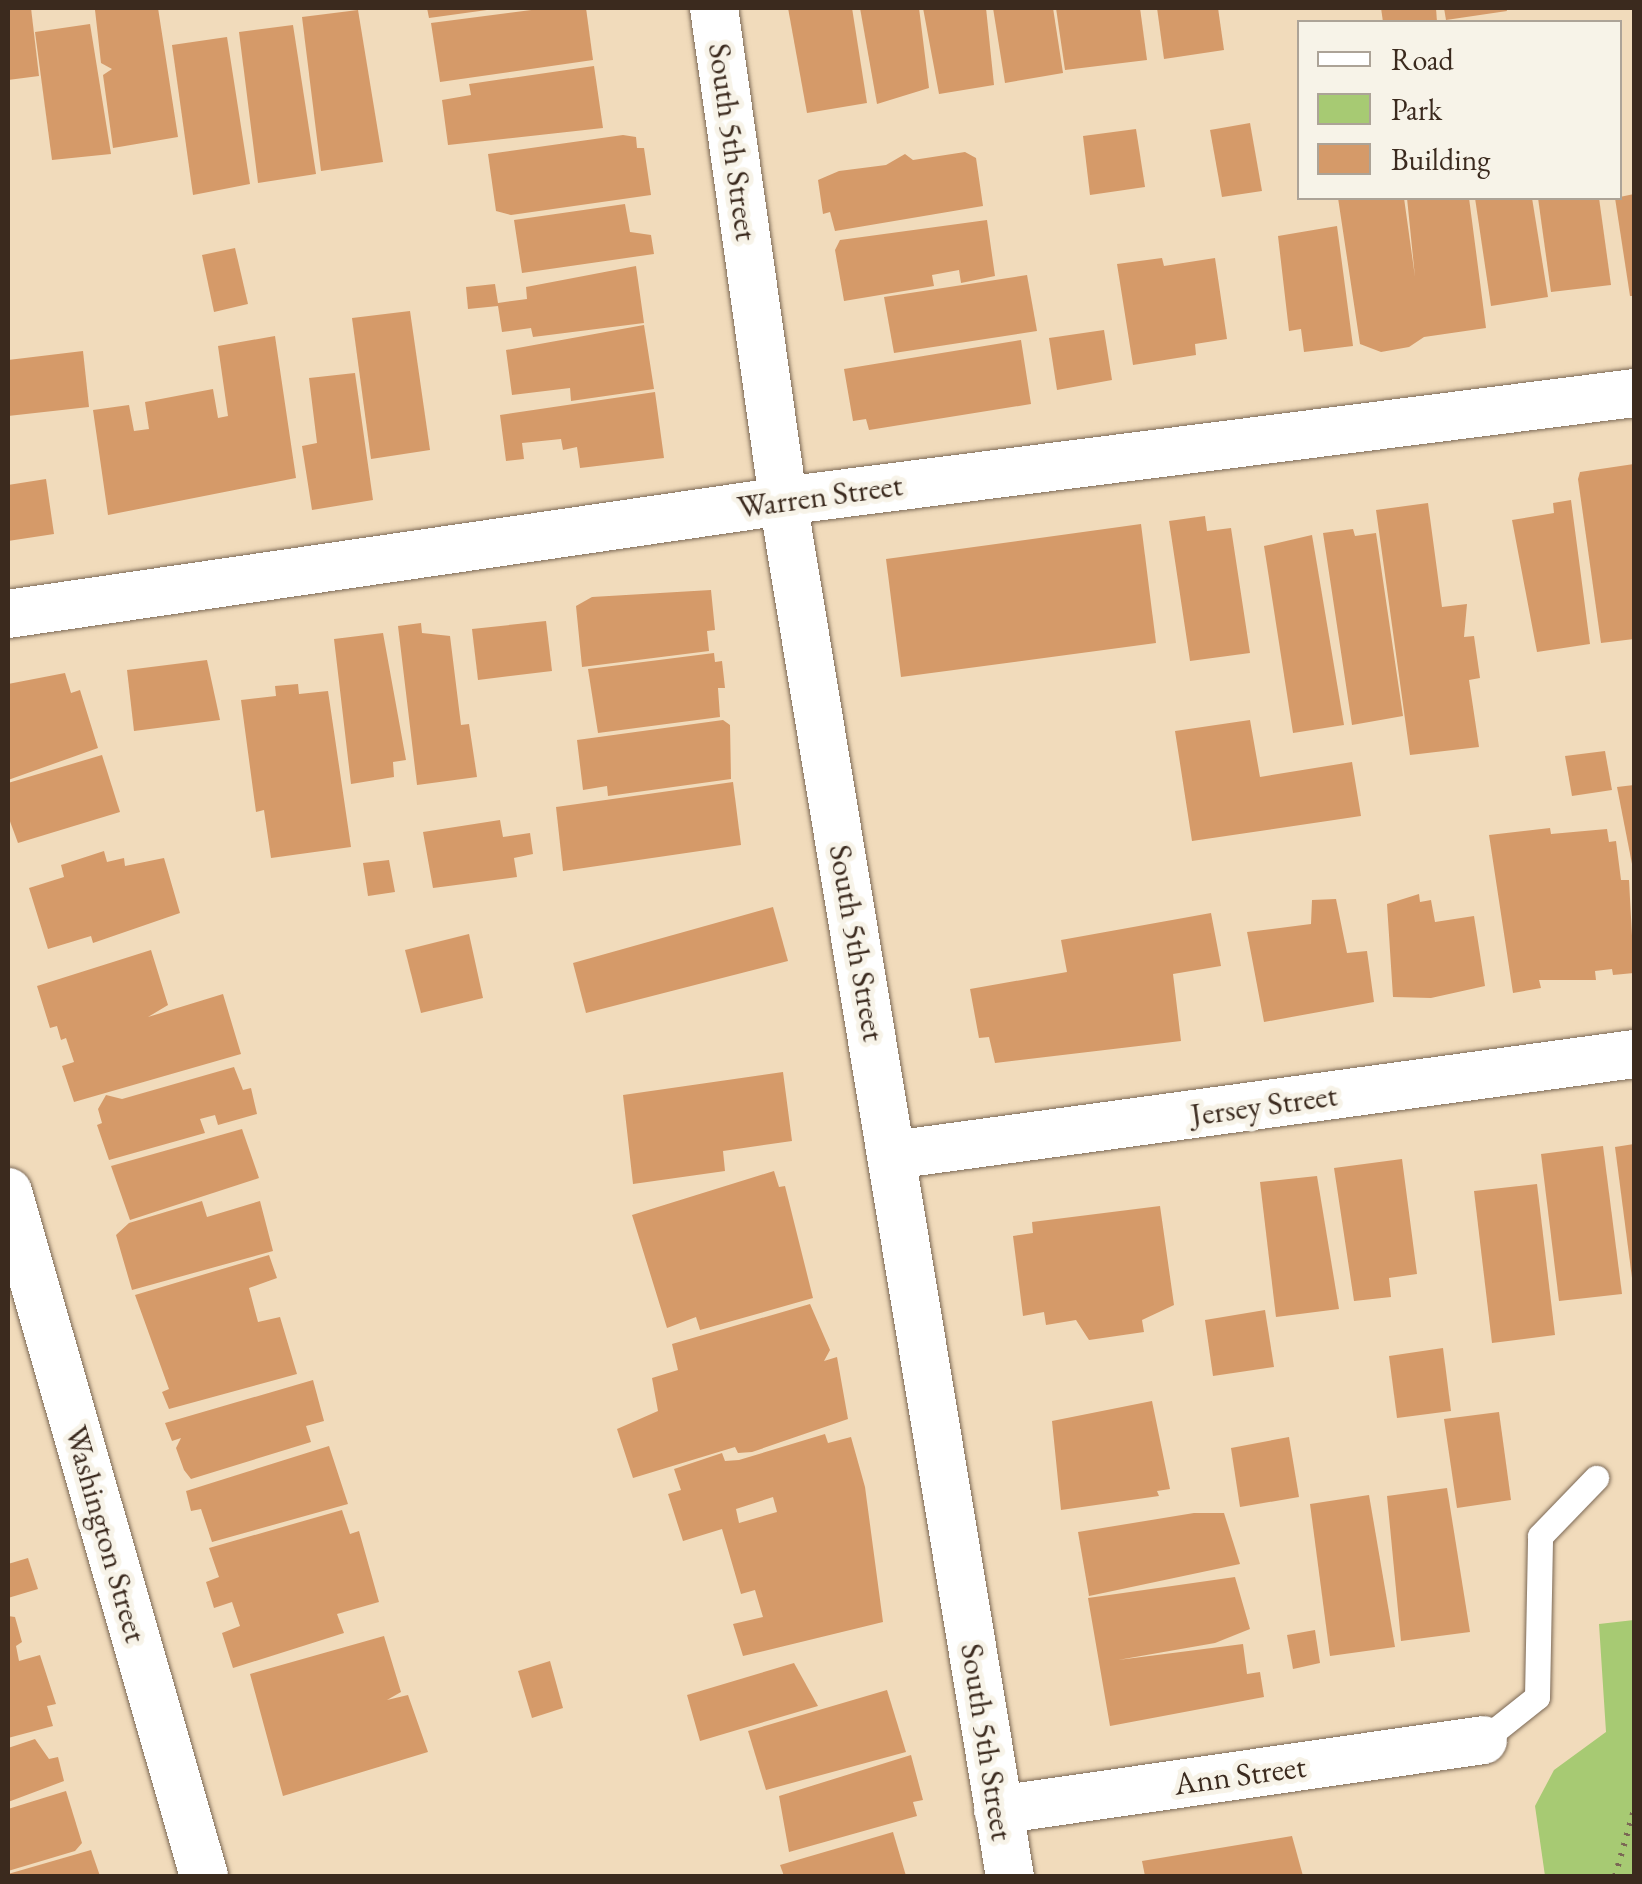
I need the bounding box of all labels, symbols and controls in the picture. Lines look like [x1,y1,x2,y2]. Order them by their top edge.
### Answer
legend [1297,20,1622,200]
text: Road [1391,40,1454,79]
street label: South 5th Street [700,41,766,243]
text: Park [1391,90,1442,129]
text: Building [1391,140,1490,179]
street label: Warren Street [735,465,905,527]
street label: South 5th Street [821,842,893,1044]
street label: Jersey Street [1188,1076,1340,1134]
street label: Washington Street [57,1421,155,1647]
street label: South 5th Street [952,1641,1022,1843]
street label: Ann Street [1172,1747,1308,1803]

